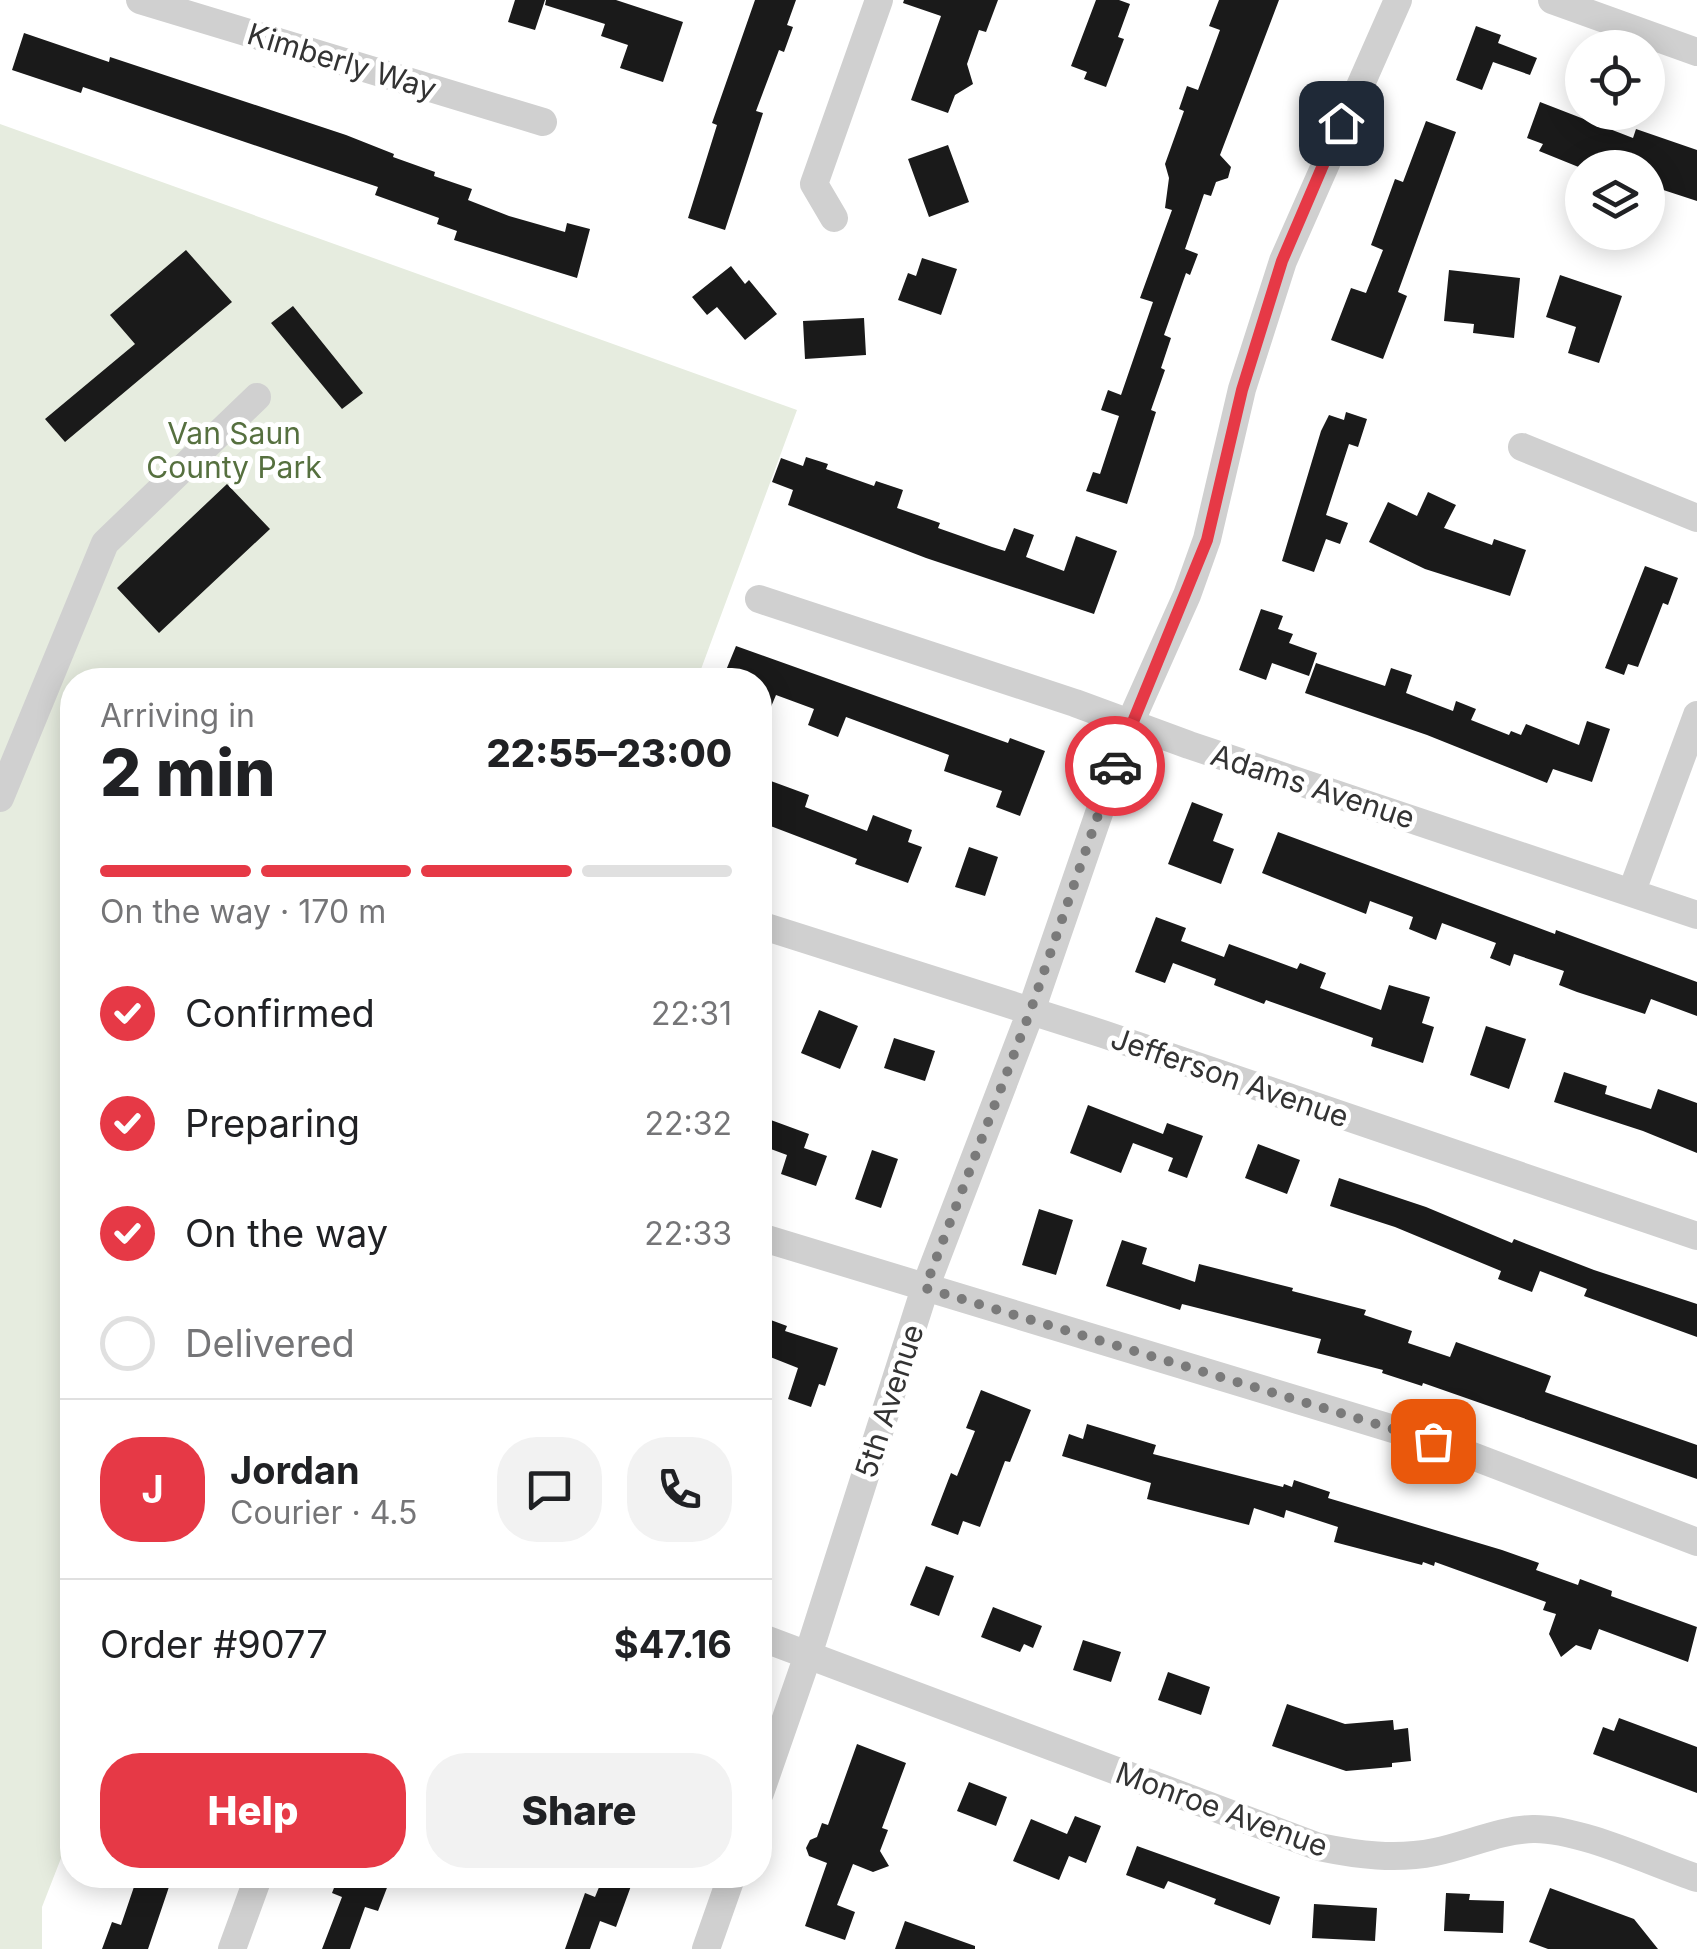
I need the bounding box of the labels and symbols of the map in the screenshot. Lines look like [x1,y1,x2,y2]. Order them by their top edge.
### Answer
street label: Kimberly Way [243,15,441,107]
pin [1299,81,1384,166]
park label: Van Saun County Park [146,415,322,485]
courier [1065,716,1165,816]
street label: Adams Avenue [1207,736,1419,836]
street label: Jefferson Avenue [1106,1019,1354,1135]
street label: 5th Avenue [847,1320,931,1482]
pin [1391,1399,1476,1484]
street label: Monroe Avenue [1111,1754,1333,1864]

